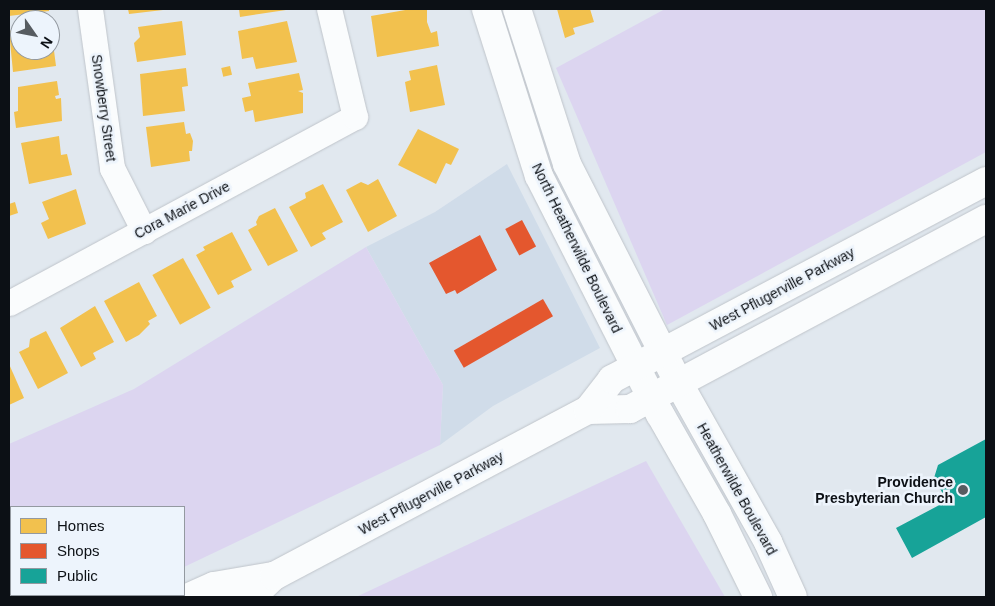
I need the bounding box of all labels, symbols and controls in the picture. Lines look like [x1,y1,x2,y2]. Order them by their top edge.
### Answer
north arrow [10,10,60,60]
text: N [37,34,56,51]
street label: Snowberry Street [88,53,120,163]
street label: North Heatherwilde Boulevard [529,160,625,336]
street label: Cora Marie Drive [131,178,233,242]
street label: West Pflugerville Parkway [707,244,857,334]
street label: Heatherwilde Boulevard [694,420,780,558]
street label: West Pflugerville Parkway [356,448,506,538]
place label: Providence Presbyterian Church [815,474,953,507]
marker: Providence Presbyterian Church [957,484,969,496]
legend [10,506,185,596]
text: Homes [57,517,105,534]
text: Shops [57,542,100,559]
text: Public [57,567,98,584]

